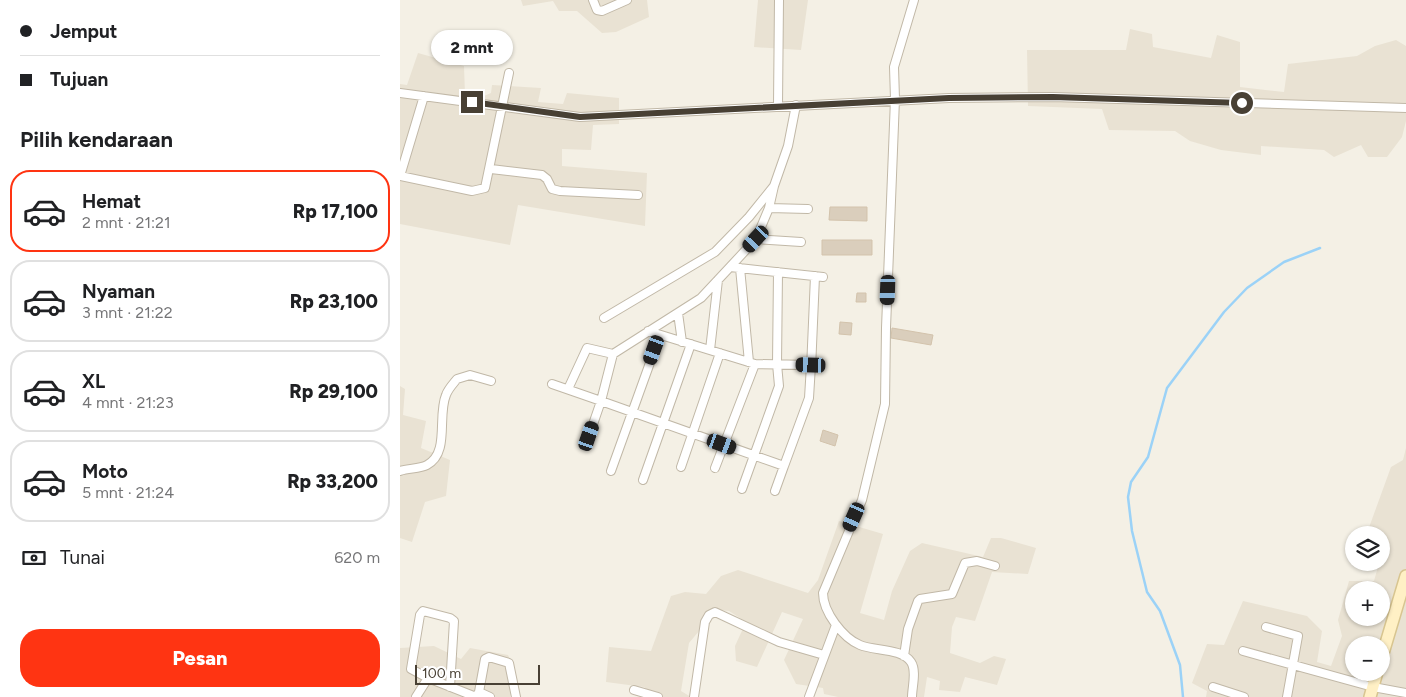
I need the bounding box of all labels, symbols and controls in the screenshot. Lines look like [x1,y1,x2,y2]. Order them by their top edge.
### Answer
text: Jemput [50,20,117,43]
callout: 2 mnt [431,29,513,64]
text: 2 mnt [450,38,494,57]
text: Tujuan [50,68,108,91]
route end [461,91,483,113]
route start [1231,92,1253,114]
text: Pilih kendaraan [20,126,173,153]
icon: car [22,189,67,234]
text: Hemat [82,190,141,213]
text: Rp 17,100 [293,200,378,223]
text: 2 mnt · 21:21 [82,213,171,232]
car [740,223,771,255]
car [879,275,896,305]
icon: car [22,279,67,324]
text: Nyaman [82,280,155,303]
text: Rp 23,100 [290,290,378,313]
text: 3 mnt · 21:22 [82,303,173,322]
car [641,333,666,367]
car [795,357,826,373]
icon: car [22,369,67,414]
text: XL [82,370,105,393]
text: Rp 29,100 [289,380,378,403]
text: 4 mnt · 21:23 [82,393,174,412]
car [577,419,600,453]
car [705,432,738,456]
icon: car [22,459,67,504]
text: Moto [82,460,128,483]
text: Rp 33,200 [287,470,378,493]
text: 5 mnt · 21:24 [82,483,174,502]
car [841,500,866,534]
map controls [1345,526,1390,681]
button: layers [1345,526,1390,571]
icon: cash [20,544,48,572]
text: Tunai [60,546,105,569]
text: 620 m [334,548,380,567]
button: + [1345,581,1390,626]
button: Pesan [20,629,380,687]
button: − [1345,636,1390,681]
scale bar [415,662,540,685]
text: 100 m [422,665,461,682]

